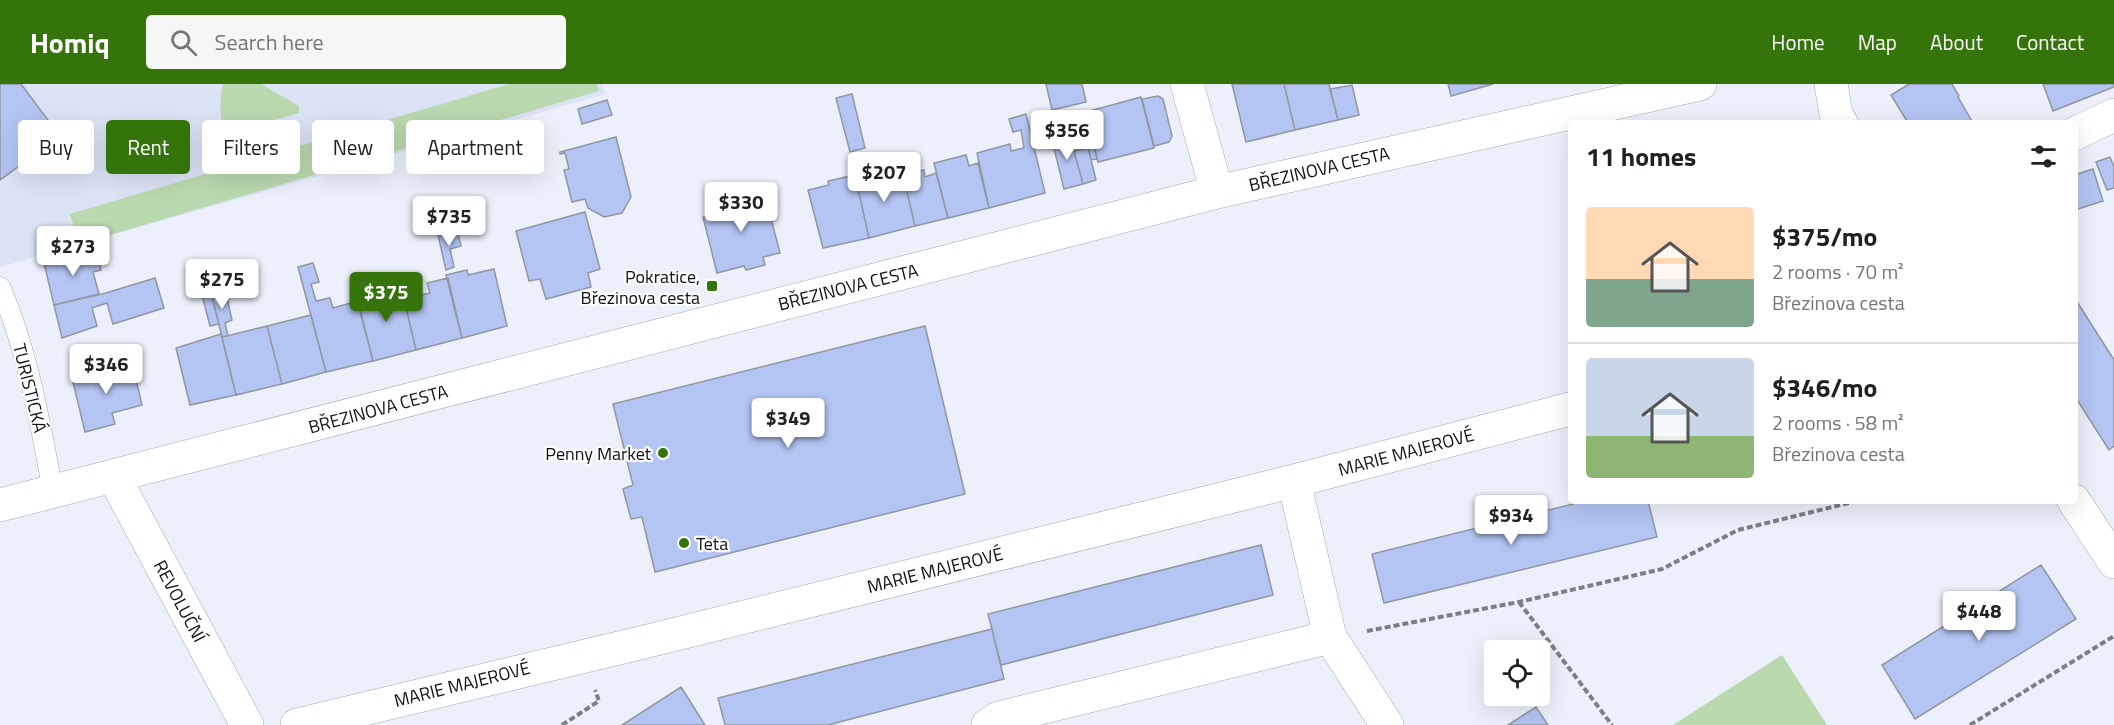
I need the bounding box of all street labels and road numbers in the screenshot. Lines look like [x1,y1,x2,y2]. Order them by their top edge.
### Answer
street label: BŘEZINOVA CESTA [1246,140,1392,198]
street label: BŘEZINOVA CESTA [775,256,921,317]
street label: TURISTICKÁ [6,341,54,436]
street label: BŘEZINOVA CESTA [305,377,451,441]
street label: MARIE MAJEROVÉ [1335,421,1477,483]
street label: MARIE MAJEROVÉ [864,540,1006,600]
street label: REVOLUČNÍ [147,555,213,647]
street label: MARIE MAJEROVÉ [391,654,533,714]

